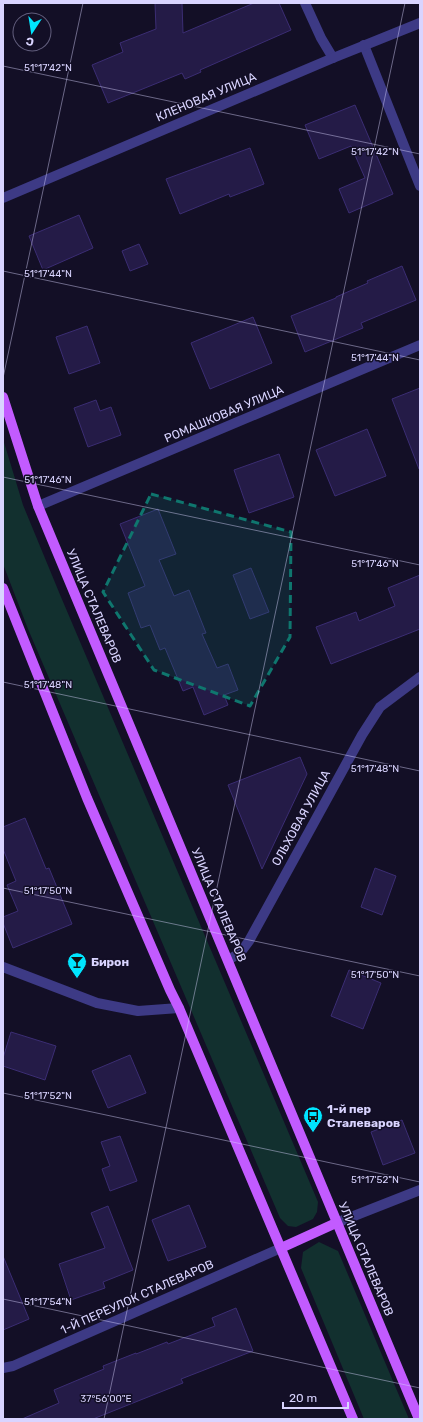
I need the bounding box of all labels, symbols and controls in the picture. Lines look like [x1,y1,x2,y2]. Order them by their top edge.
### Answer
north arrow [12,12,52,52]
text: С [25,34,35,48]
text: 51°17'42"N [24,62,72,74]
street label: КЛЕНОВАЯ УЛИЦА [154,69,258,125]
text: 51°17'42"N [351,146,399,158]
text: 51°17'44"N [24,268,72,280]
text: 51°17'44"N [351,352,399,364]
street label: РОМАШКОВАЯ УЛИЦА [162,383,286,445]
text: 51°17'46"N [24,474,72,486]
street label: УЛИЦА СТАЛЕВАРОВ [64,547,124,665]
text: 51°17'46"N [351,558,399,570]
text: 51°17'48"N [24,679,72,691]
text: 51°17'48"N [351,763,399,775]
street label: ОЛЬХОВАЯ УЛИЦА [269,768,333,868]
street label: УЛИЦА СТАЛЕВАРОВ [189,846,249,964]
text: 51°17'50"N [24,885,72,897]
bar icon: Бирон [66,951,88,979]
place label: Бирон [91,955,129,969]
text: 51°17'50"N [351,969,399,981]
text: 51°17'52"N [24,1090,72,1102]
place label: 1-й пер Сталеваров [327,1102,400,1130]
bus stop icon: 1-й пер Сталеваров [302,1105,324,1133]
text: 51°17'52"N [351,1174,399,1186]
street label: УЛИЦА СТАЛЕВАРОВ [336,1200,396,1318]
street label: 1-Й ПЕРЕУЛОК СТАЛЕВАРОВ [58,1257,216,1337]
text: 51°17'54"N [24,1296,72,1308]
scale bar [283,1384,348,1410]
text: 20 m [289,1391,317,1405]
text: 37°56'00"E [80,1393,132,1405]

